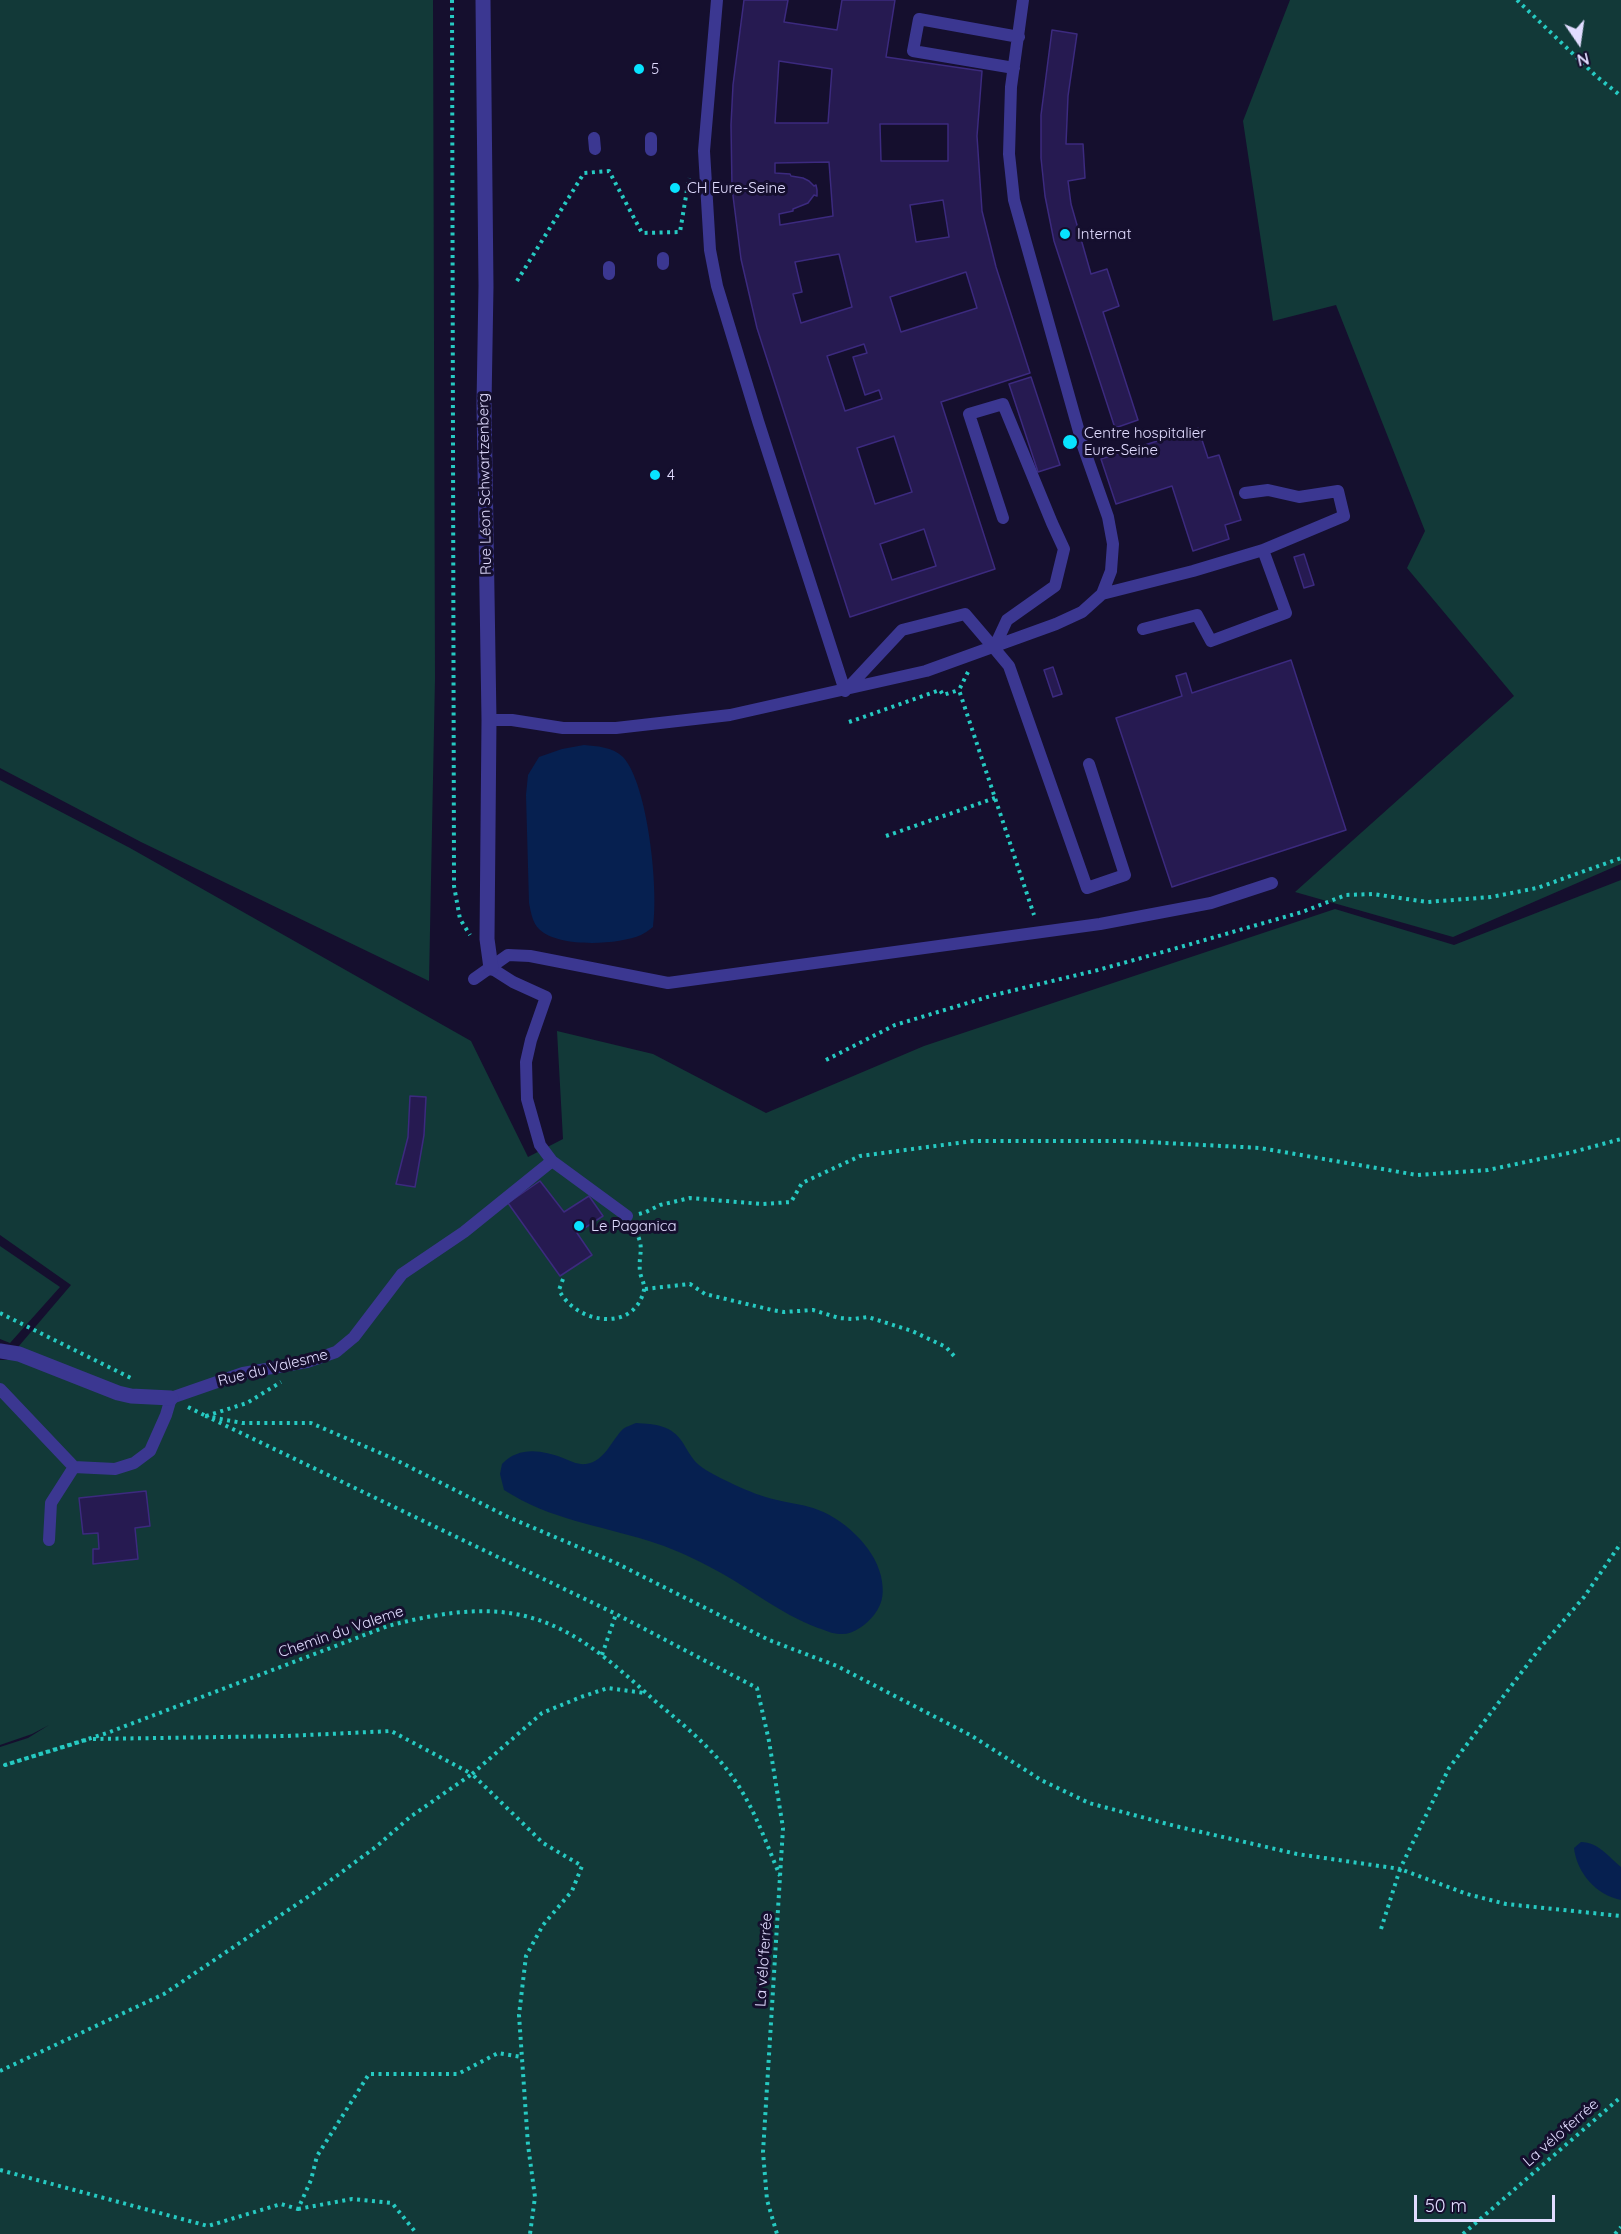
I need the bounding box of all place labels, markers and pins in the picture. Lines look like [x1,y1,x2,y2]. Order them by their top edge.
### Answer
place label: 5 [651,60,659,78]
marker: 5 [632,62,646,76]
place label: CH Eure-Seine [687,179,786,197]
marker: CH Eure-Seine [668,181,682,195]
place label: Internat [1077,225,1132,243]
marker: Internat [1058,227,1072,241]
place label: Centre hospitalier Eure-Seine [1084,424,1206,459]
marker: Centre hospitalier Eure-Seine [1061,433,1079,451]
place label: 4 [667,466,675,484]
marker: 4 [648,468,662,482]
place label: Le Paganica [591,1217,677,1235]
marker: Le Paganica [572,1219,586,1233]

